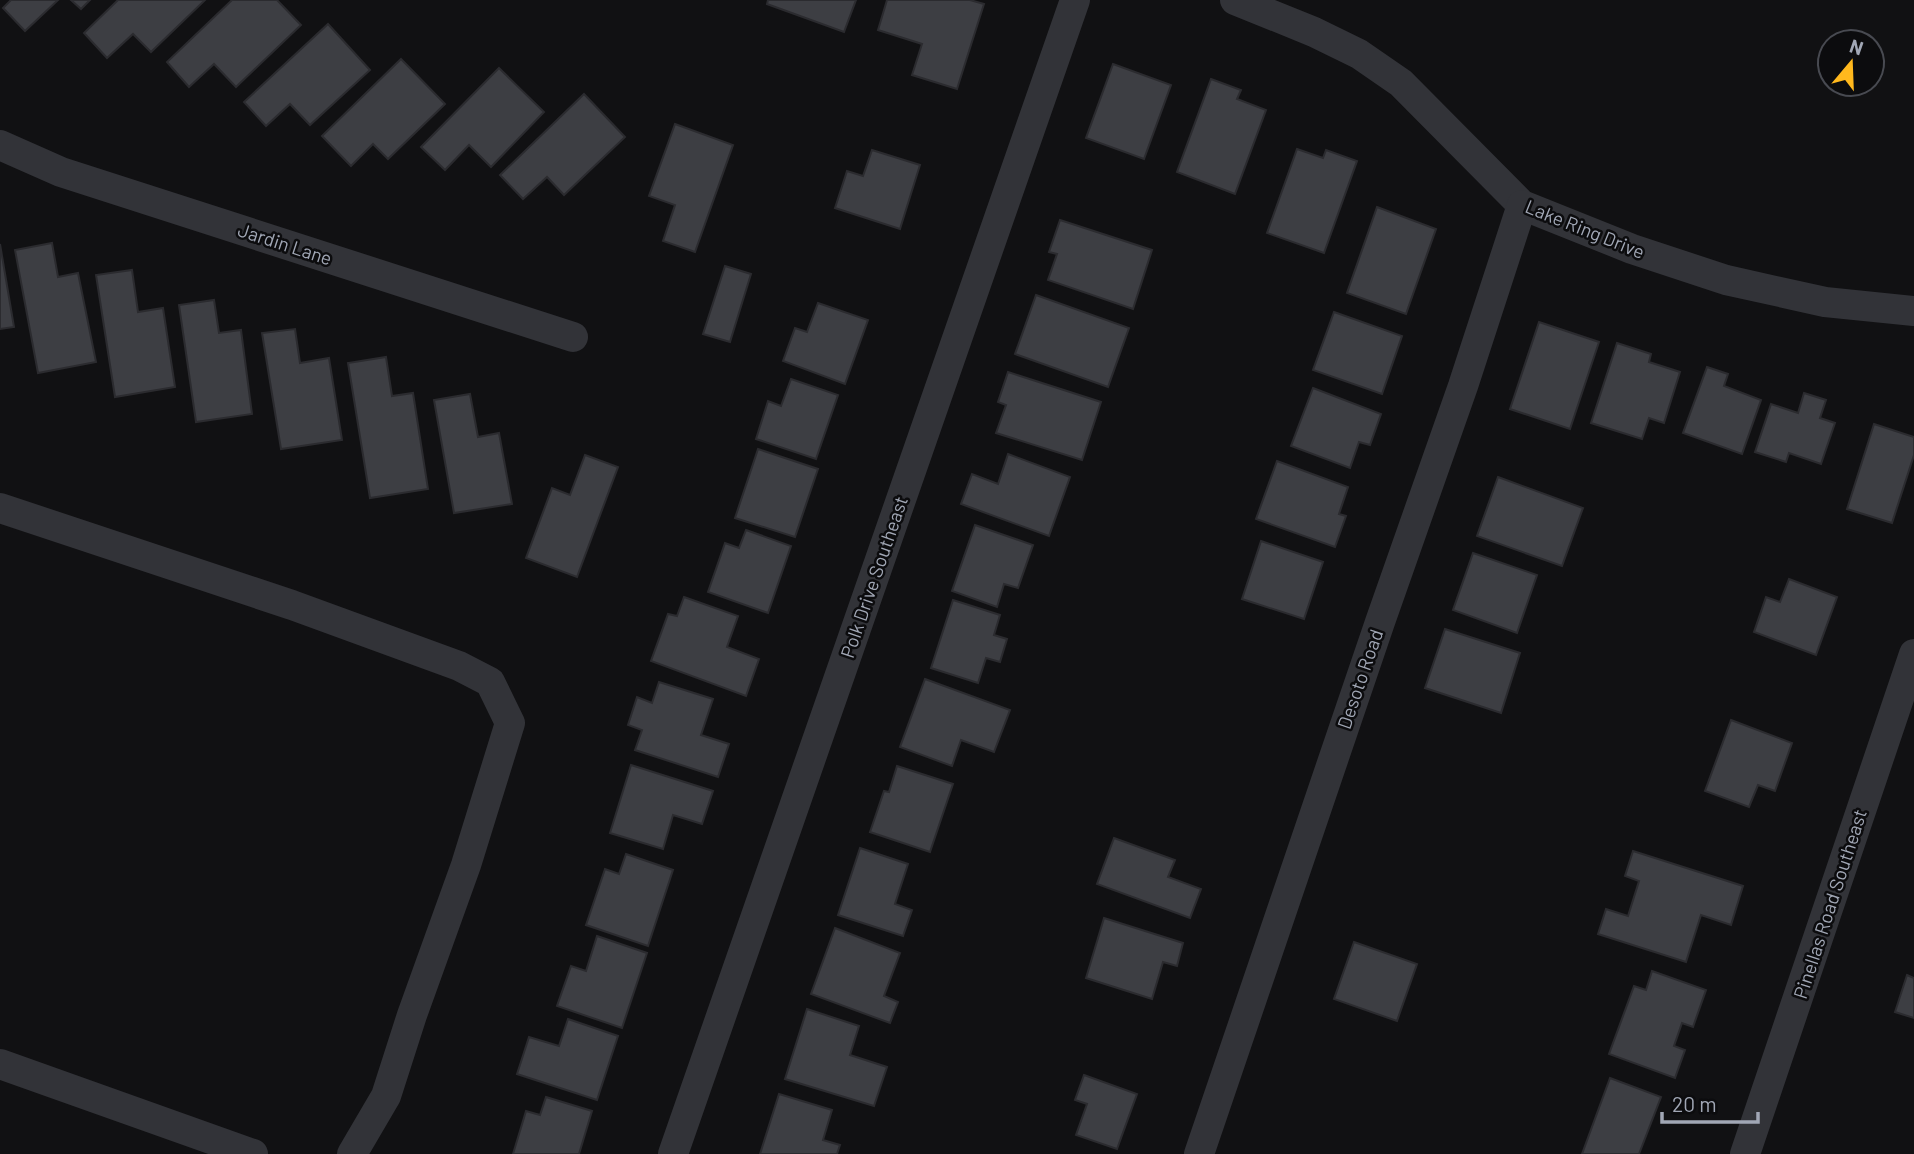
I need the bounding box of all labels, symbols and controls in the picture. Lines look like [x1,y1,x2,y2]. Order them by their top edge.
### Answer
north arrow [1816,28,1886,98]
text: N [1847,34,1866,59]
street label: Lake Ring Drive [1522,194,1648,263]
street label: Jardin Lane [235,218,335,270]
street label: Polk Drive Southeast [835,493,912,661]
street label: Desoto Road [1332,626,1387,732]
street label: Pinellas Road Southeast [1788,806,1871,1002]
scale bar [1662,1080,1758,1124]
text: 20 m [1672,1091,1717,1116]

